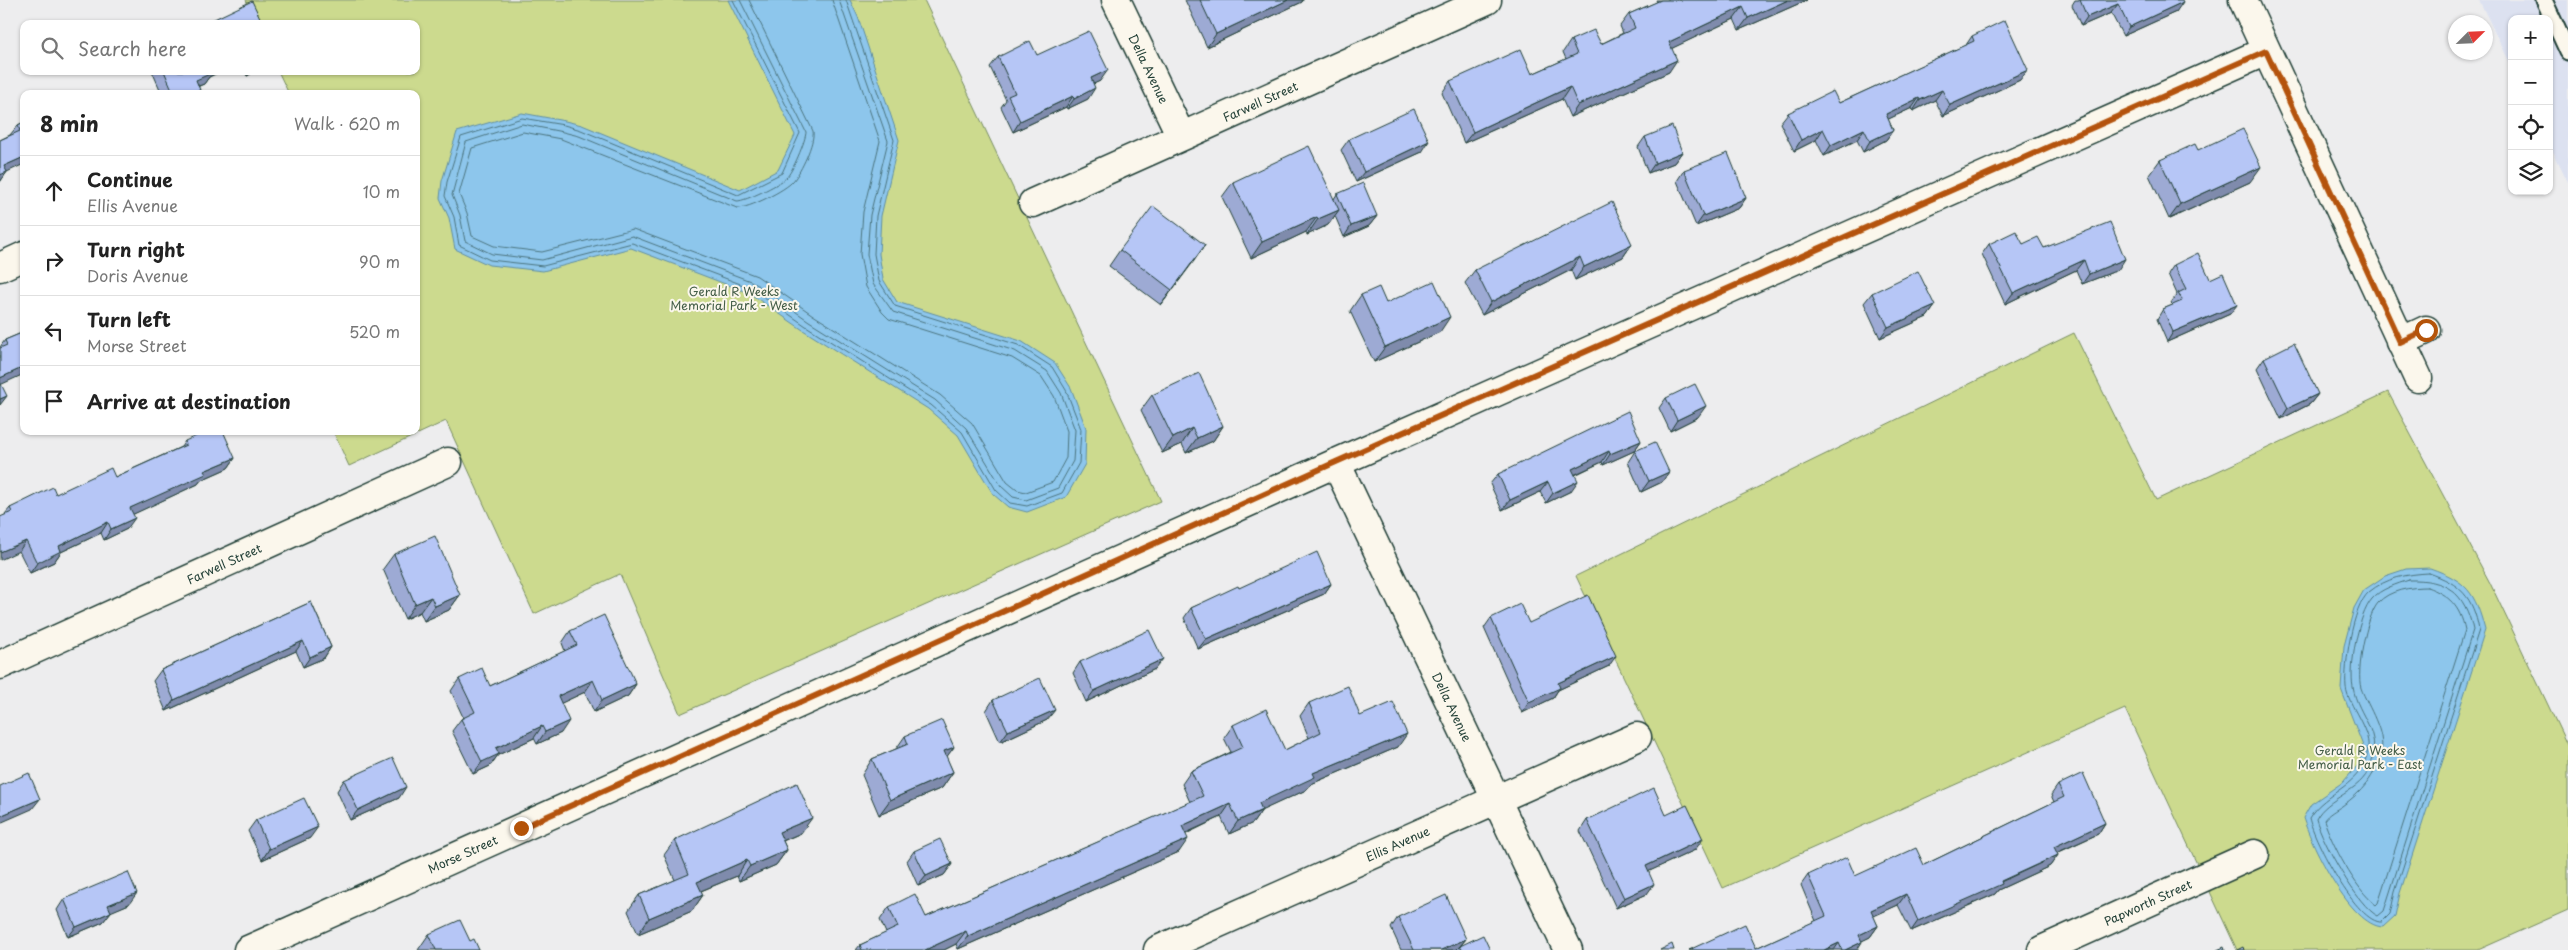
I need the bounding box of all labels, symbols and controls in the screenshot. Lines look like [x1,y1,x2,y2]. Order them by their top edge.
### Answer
north arrow [2448,15,2493,60]
map controls [2508,15,2553,195]
button: + [2508,15,2553,60]
search box [20,20,420,75]
street label: Della Avenue [1124,31,1173,107]
icon: search [38,34,66,62]
text: Search here [78,34,187,62]
button: − [2508,60,2553,105]
street label: Farwell Street [1220,77,1301,126]
button: locate [2508,105,2553,150]
text: 8 min [40,107,99,139]
text: Walk · 620 m [294,111,400,135]
button: layers [2508,150,2553,195]
text: Continue [87,165,173,193]
icon: ahead [40,177,68,205]
text: 10 m [363,179,400,203]
text: Ellis Avenue [87,193,178,217]
text: Turn right [87,235,185,263]
icon: right [40,247,68,275]
text: 90 m [359,249,400,273]
text: Doris Avenue [87,263,188,287]
park label: Gerald R Weeks Memorial Park - West [670,282,798,314]
text: Turn left [87,305,171,333]
icon: left [40,317,68,345]
text: 520 m [349,319,400,343]
route start [2415,319,2438,342]
text: Morse Street [87,333,187,357]
icon: arrive [40,387,68,415]
text: Arrive at destination [87,387,291,415]
street label: Farwell Street [184,539,265,588]
street label: Della Avenue [1428,669,1477,745]
park label: Gerald R Weeks Memorial Park - East [2298,741,2423,773]
route end [510,817,533,840]
street label: Ellis Avenue [1363,821,1433,866]
street label: Morse Street [425,830,500,877]
street label: Papworth Street [2101,875,2195,930]

